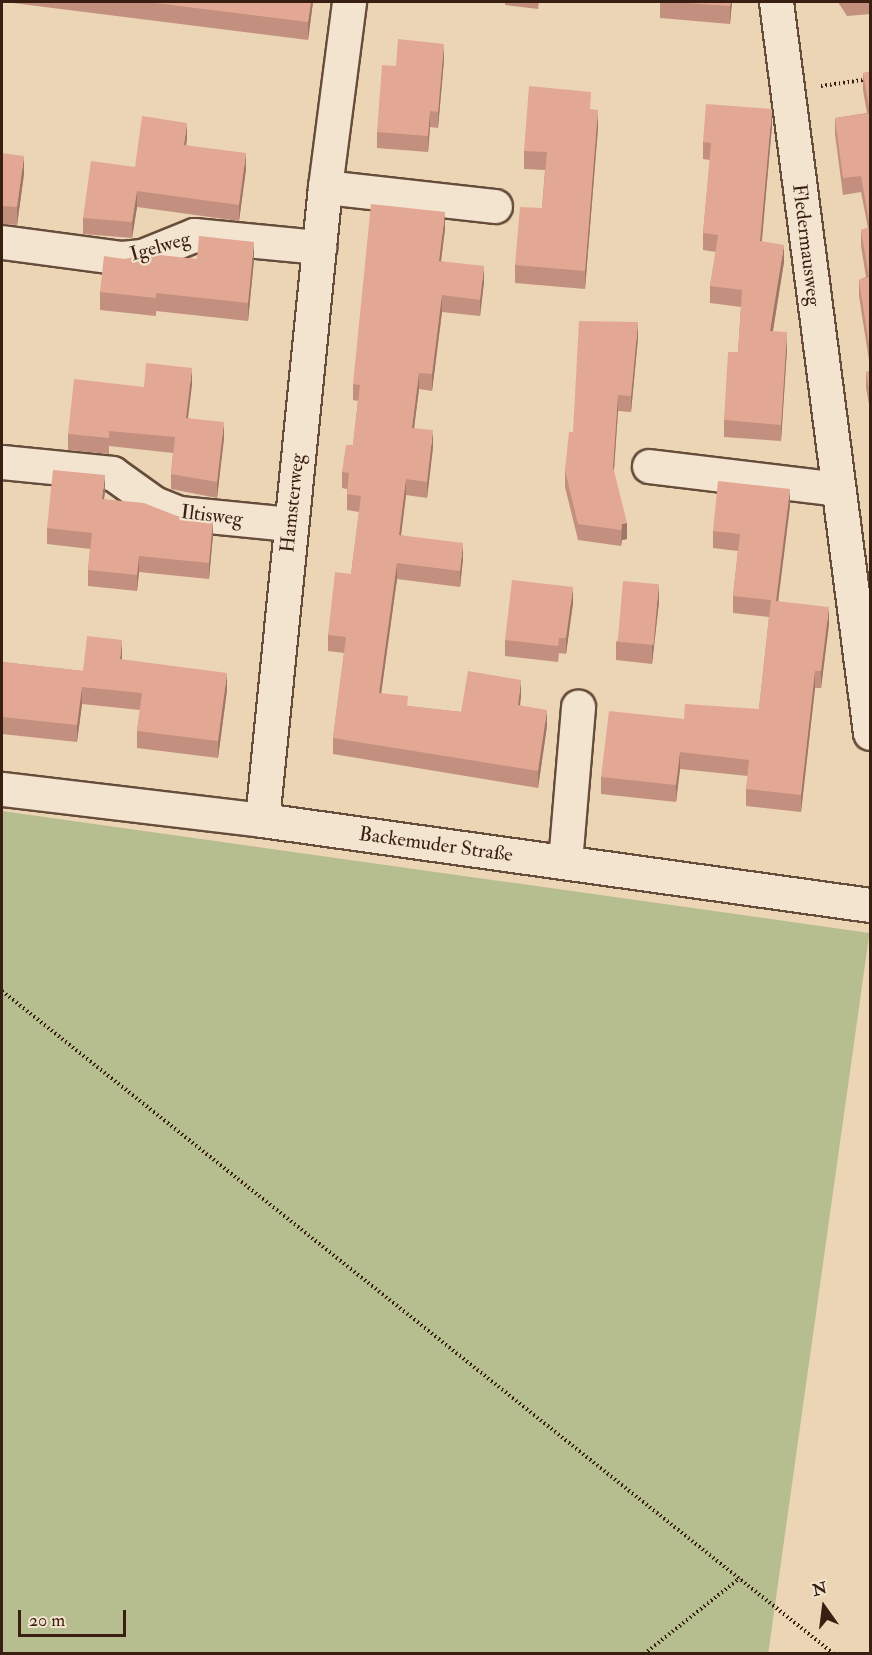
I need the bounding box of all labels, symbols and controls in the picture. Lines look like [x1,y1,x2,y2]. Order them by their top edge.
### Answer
street label: Fledermausweg [788,183,826,307]
street label: Igelweg [127,226,193,266]
street label: Hamsterweg [275,452,309,554]
street label: Iltisweg [180,499,244,531]
street label: Backemuder Straße [358,821,514,867]
north arrow [794,1577,854,1637]
text: N [810,1578,829,1601]
scale bar [21,1598,129,1636]
text: 20 m [29,1609,65,1632]

